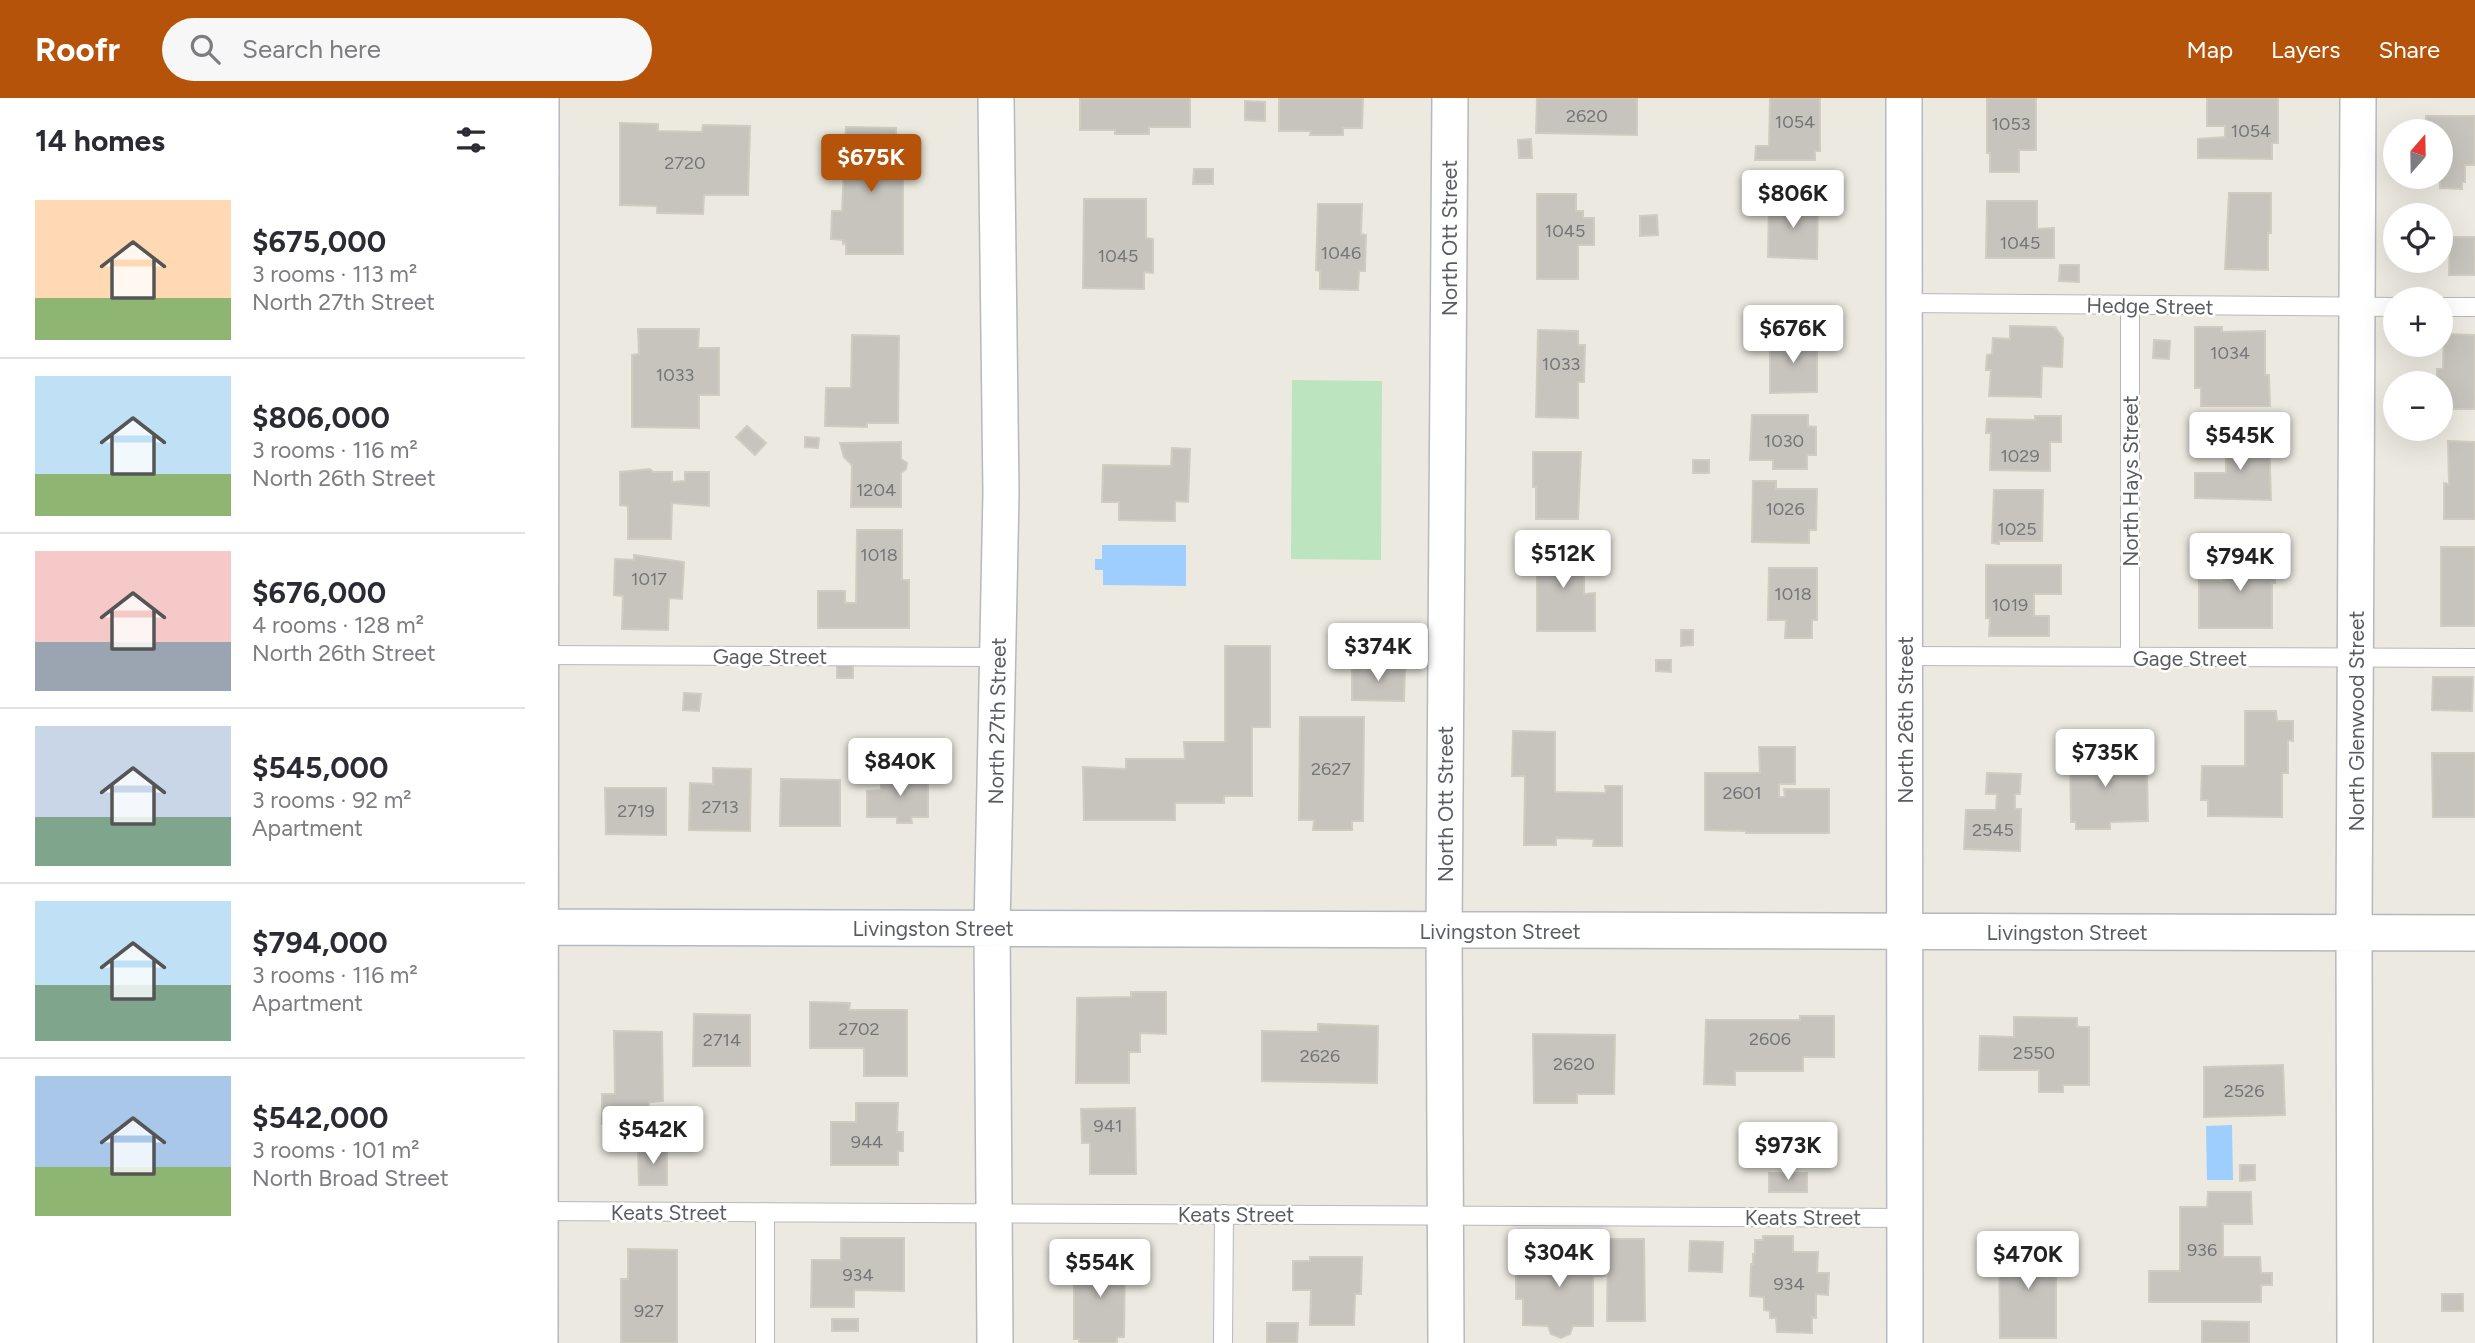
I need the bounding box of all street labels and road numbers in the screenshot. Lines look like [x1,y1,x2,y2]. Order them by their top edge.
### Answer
street label: North Ott Street [1437,160,1462,316]
street label: Hedge Street [2086,292,2214,320]
street label: North Hays Street [2118,395,2143,567]
street label: North Glenwood Street [2344,611,2369,831]
street label: North 26th Street [1893,636,1918,804]
street label: North 27th Street [983,637,1011,805]
street label: Gage Street [713,644,827,669]
street label: Gage Street [2133,646,2247,671]
street label: North Ott Street [1433,726,1458,882]
street label: Livingston Street [852,916,1014,941]
street label: Livingston Street [1419,919,1581,944]
street label: Livingston Street [1986,920,2148,945]
street label: Keats Street [611,1200,727,1225]
street label: Keats Street [1178,1202,1294,1227]
street label: Keats Street [1745,1205,1861,1230]

